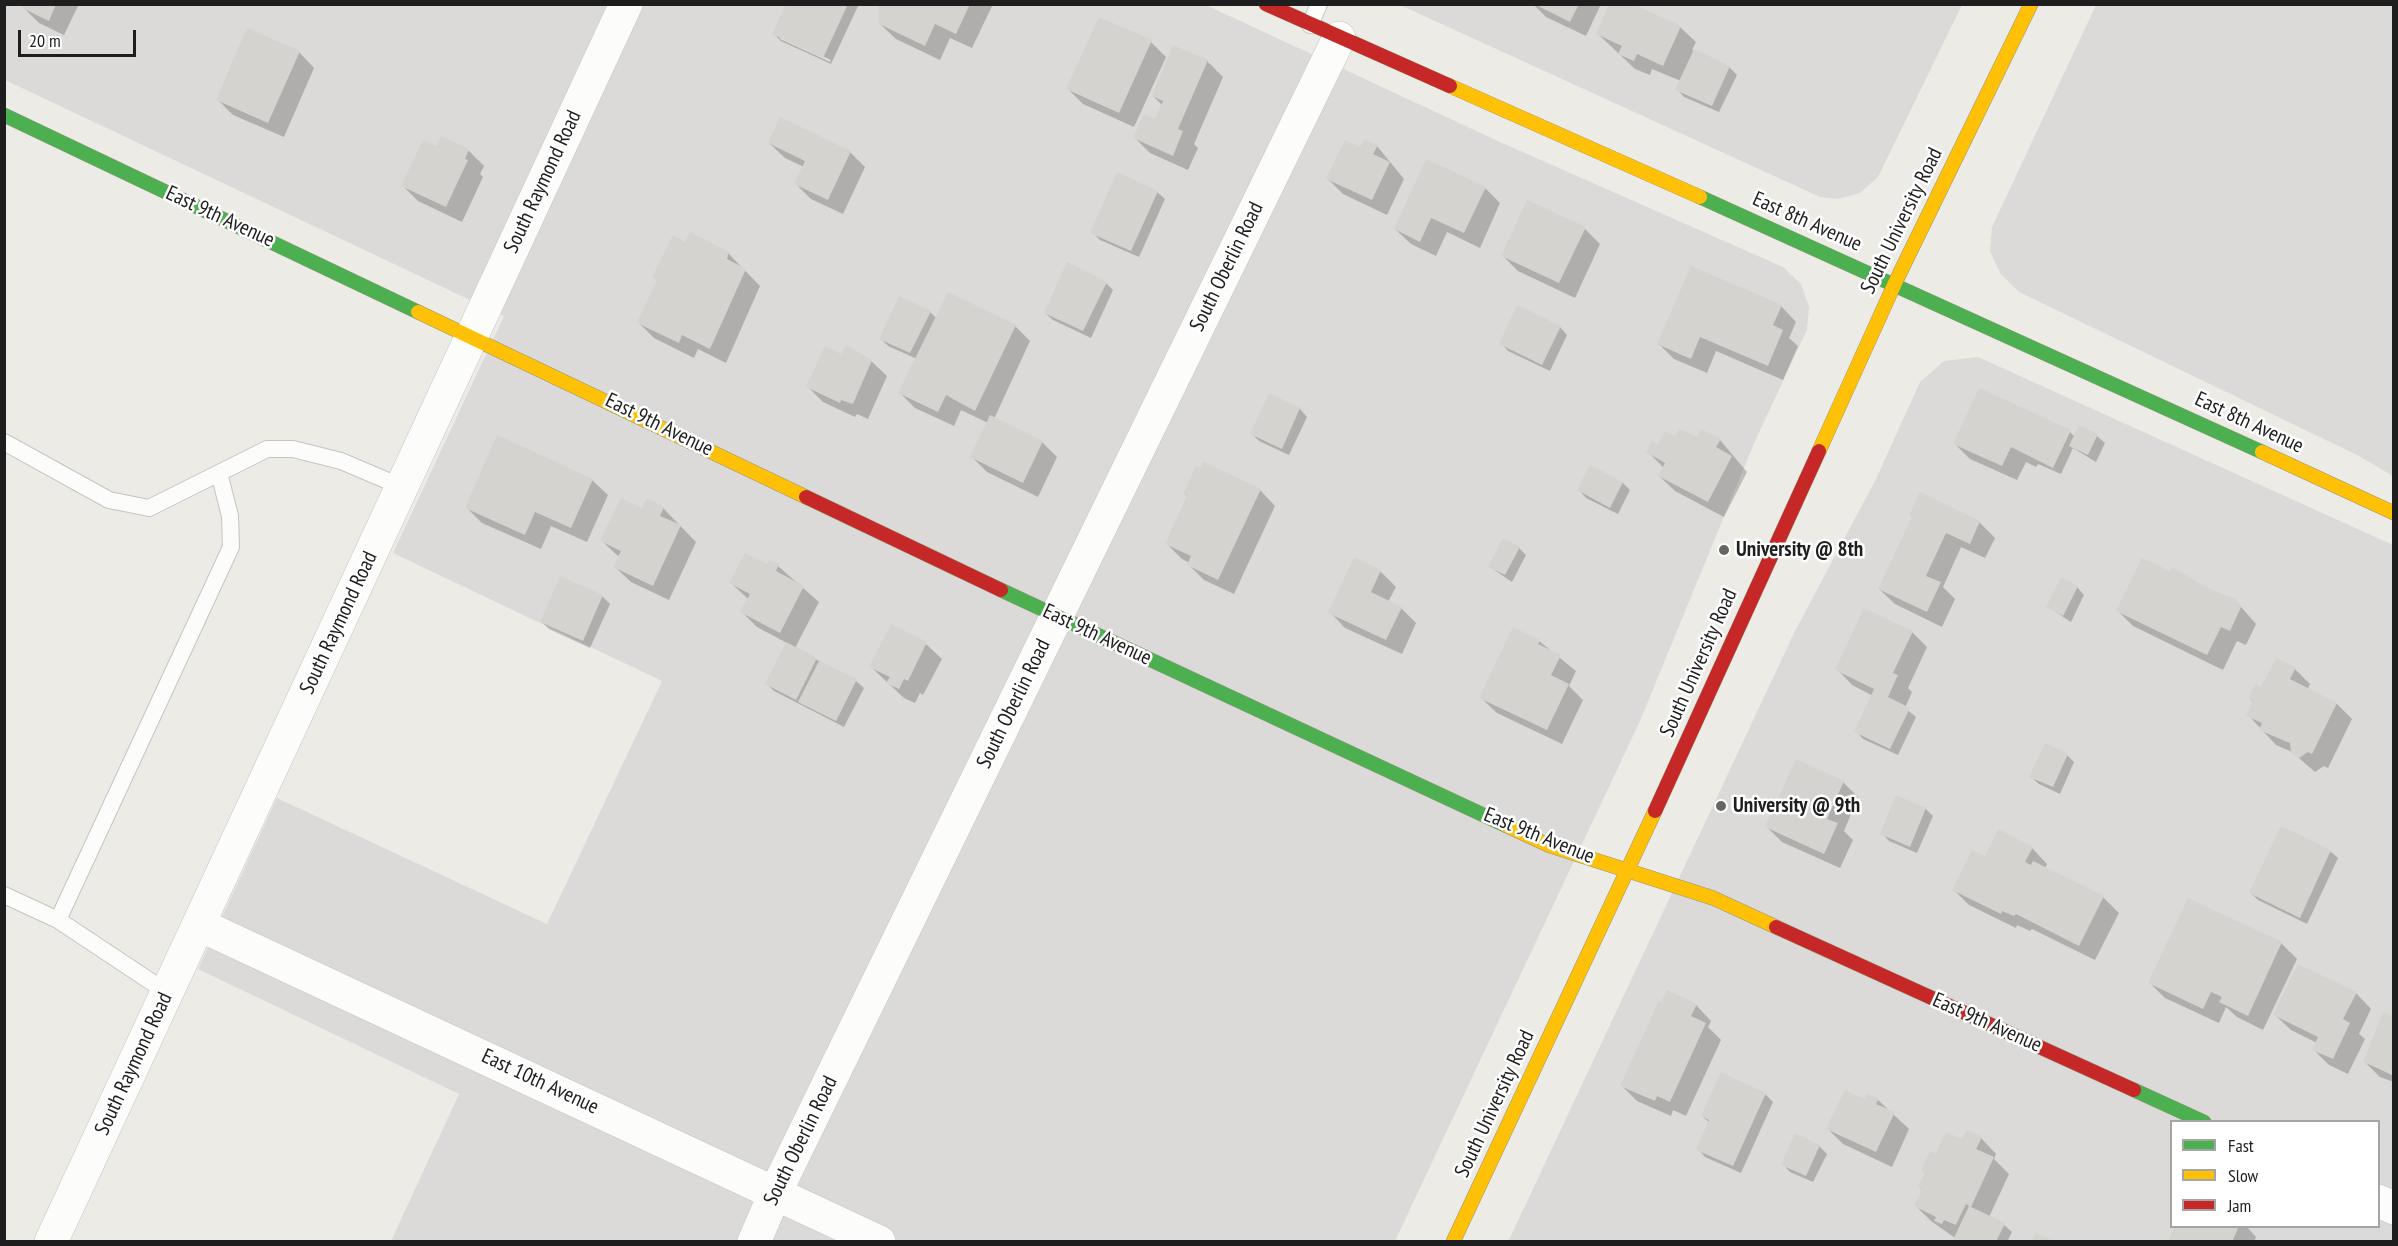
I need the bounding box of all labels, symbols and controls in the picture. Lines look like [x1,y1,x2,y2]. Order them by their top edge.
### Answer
scale bar [21,18,140,56]
text: 20 m [29,29,61,52]
street label: South Raymond Road [499,107,587,257]
street label: South University Road [1856,144,1948,298]
street label: East 9th Avenue [162,181,278,253]
street label: East 8th Avenue [1749,187,1865,257]
street label: South Oberlin Road [1185,198,1269,336]
street label: East 8th Avenue [2191,387,2307,459]
street label: East 9th Avenue [601,388,717,462]
place label: University @ 8th [1736,537,1863,563]
marker: University @ 8th [1717,543,1731,557]
street label: South Raymond Road [295,548,383,698]
street label: South University Road [1655,585,1743,741]
street label: East 9th Avenue [1039,599,1155,671]
street label: South Oberlin Road [972,635,1056,773]
place label: University @ 9th [1733,793,1860,819]
marker: University @ 9th [1714,799,1728,813]
street label: East 9th Avenue [1480,802,1598,870]
street label: East 9th Avenue [1929,988,2045,1058]
street label: South Raymond Road [90,989,178,1139]
street label: South University Road [1450,1026,1540,1182]
street label: East 10th Avenue [477,1044,603,1120]
street label: South Oberlin Road [759,1072,843,1210]
legend [2170,1120,2380,1228]
text: Fast [2228,1134,2254,1157]
text: Slow [2228,1164,2258,1187]
text: Jam [2228,1194,2251,1217]

